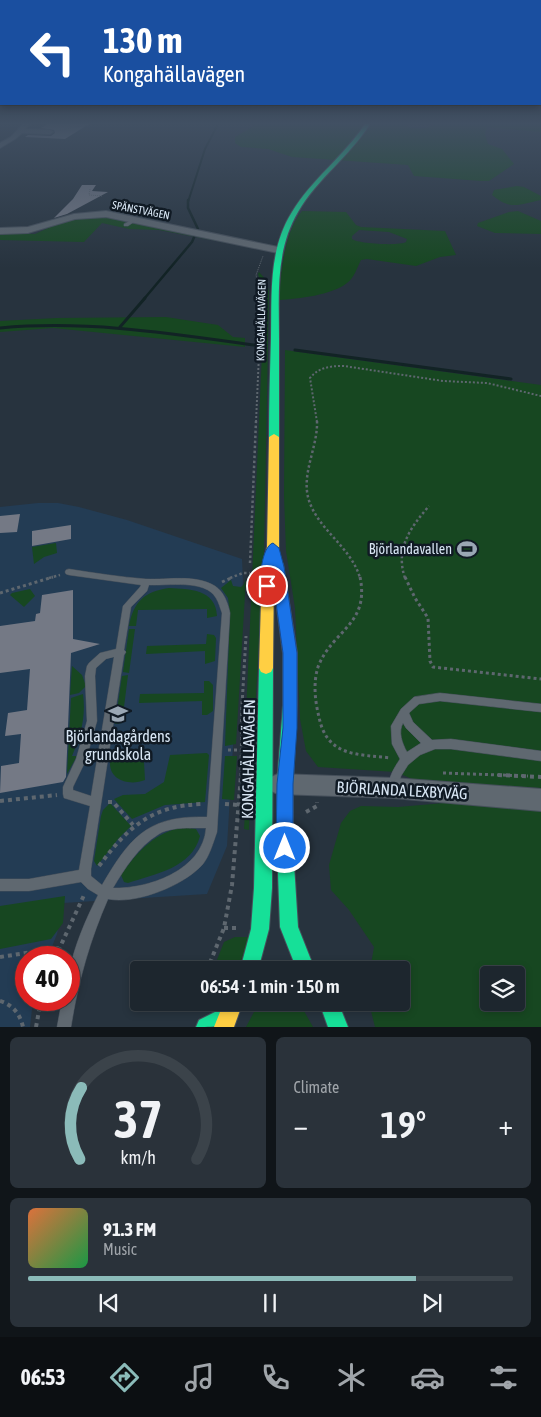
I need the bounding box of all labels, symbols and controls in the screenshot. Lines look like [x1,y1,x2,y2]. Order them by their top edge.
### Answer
icon: left [20,20,85,85]
text: 130 m [103,20,182,60]
text: Kongahällavägen [103,61,245,87]
street label: SPÄNSTVÄGEN [111,199,171,221]
street label: KONGAHÄLLAVÄGEN [254,279,268,361]
sports icon: Björlandavallen [456,538,478,560]
place label: Björlandavallen [369,541,452,557]
pin [246,565,288,607]
icon: arrive [253,572,281,600]
street label: KONGAHÄLLAVÄGEN [238,699,258,819]
school or university icon: Björlandagårdens grundskola [107,703,129,725]
place label: Björlandagårdens grundskola [66,727,171,764]
street label: BJÖRLANDA LEXBYVÄG [336,778,468,802]
position arrow [258,821,310,873]
speed limit sign: 40 [15,946,80,1011]
map controls [480,966,525,1011]
button: layers [480,966,525,1011]
text: 06:54 · 1 min · 150 m [200,975,340,997]
text: Climate [294,1078,339,1096]
text: 37 [113,1089,162,1149]
text: 19° [380,1103,426,1146]
text: − [294,1109,308,1141]
text: + [498,1109,513,1141]
text: km/h [120,1147,155,1168]
text: 91.3 FM [103,1218,156,1240]
text: Music [103,1240,137,1258]
icon: previous [95,1289,123,1317]
icon: pause [256,1289,284,1317]
icon: next [418,1289,446,1317]
icon: directions [107,1360,142,1395]
icon: music [182,1360,217,1395]
icon: phone [258,1360,293,1395]
icon: climate [334,1360,369,1395]
icon: car [410,1360,445,1395]
icon: filters [486,1360,521,1395]
text: 06:53 [20,1364,66,1390]

